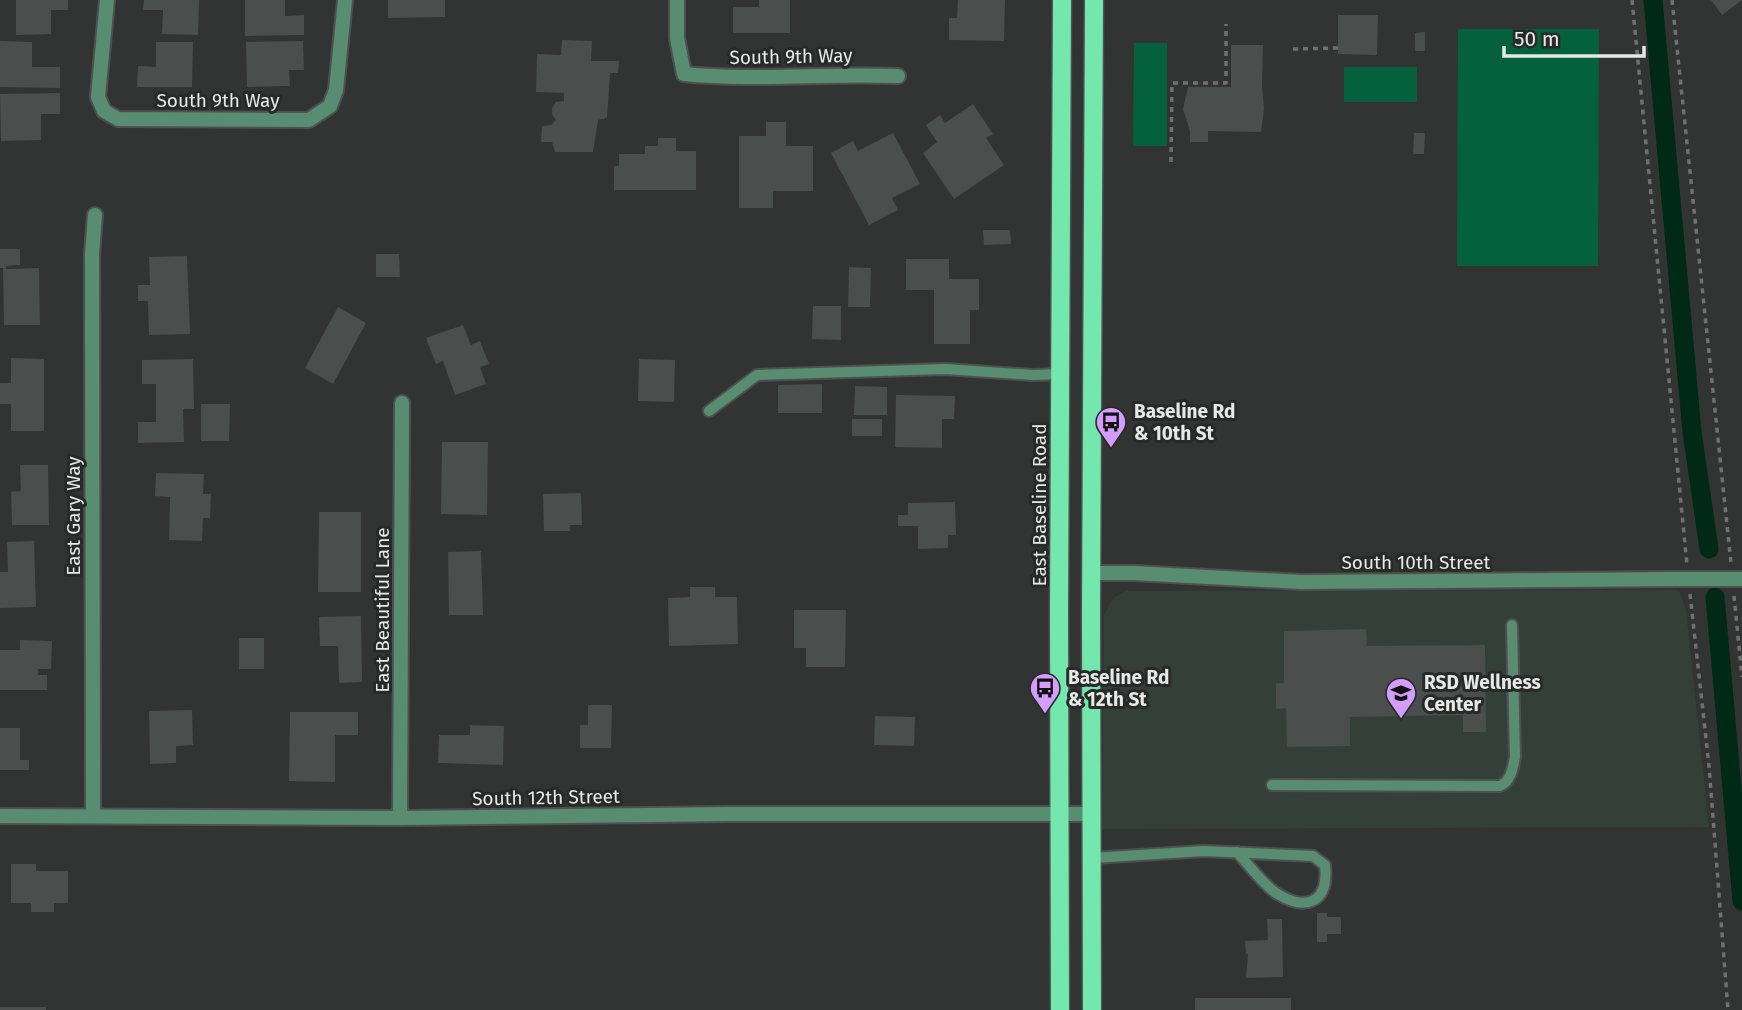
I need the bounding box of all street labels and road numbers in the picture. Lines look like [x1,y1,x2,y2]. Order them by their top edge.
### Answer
street label: South 9th Way [729,44,853,69]
street label: South 9th Way [156,89,280,112]
street label: East Baseline Road [1028,423,1051,587]
street label: East Gary Way [62,456,85,576]
street label: East Beautiful Lane [371,527,394,693]
street label: South 10th Street [1342,551,1491,574]
street label: South 12th Street [472,785,620,810]

